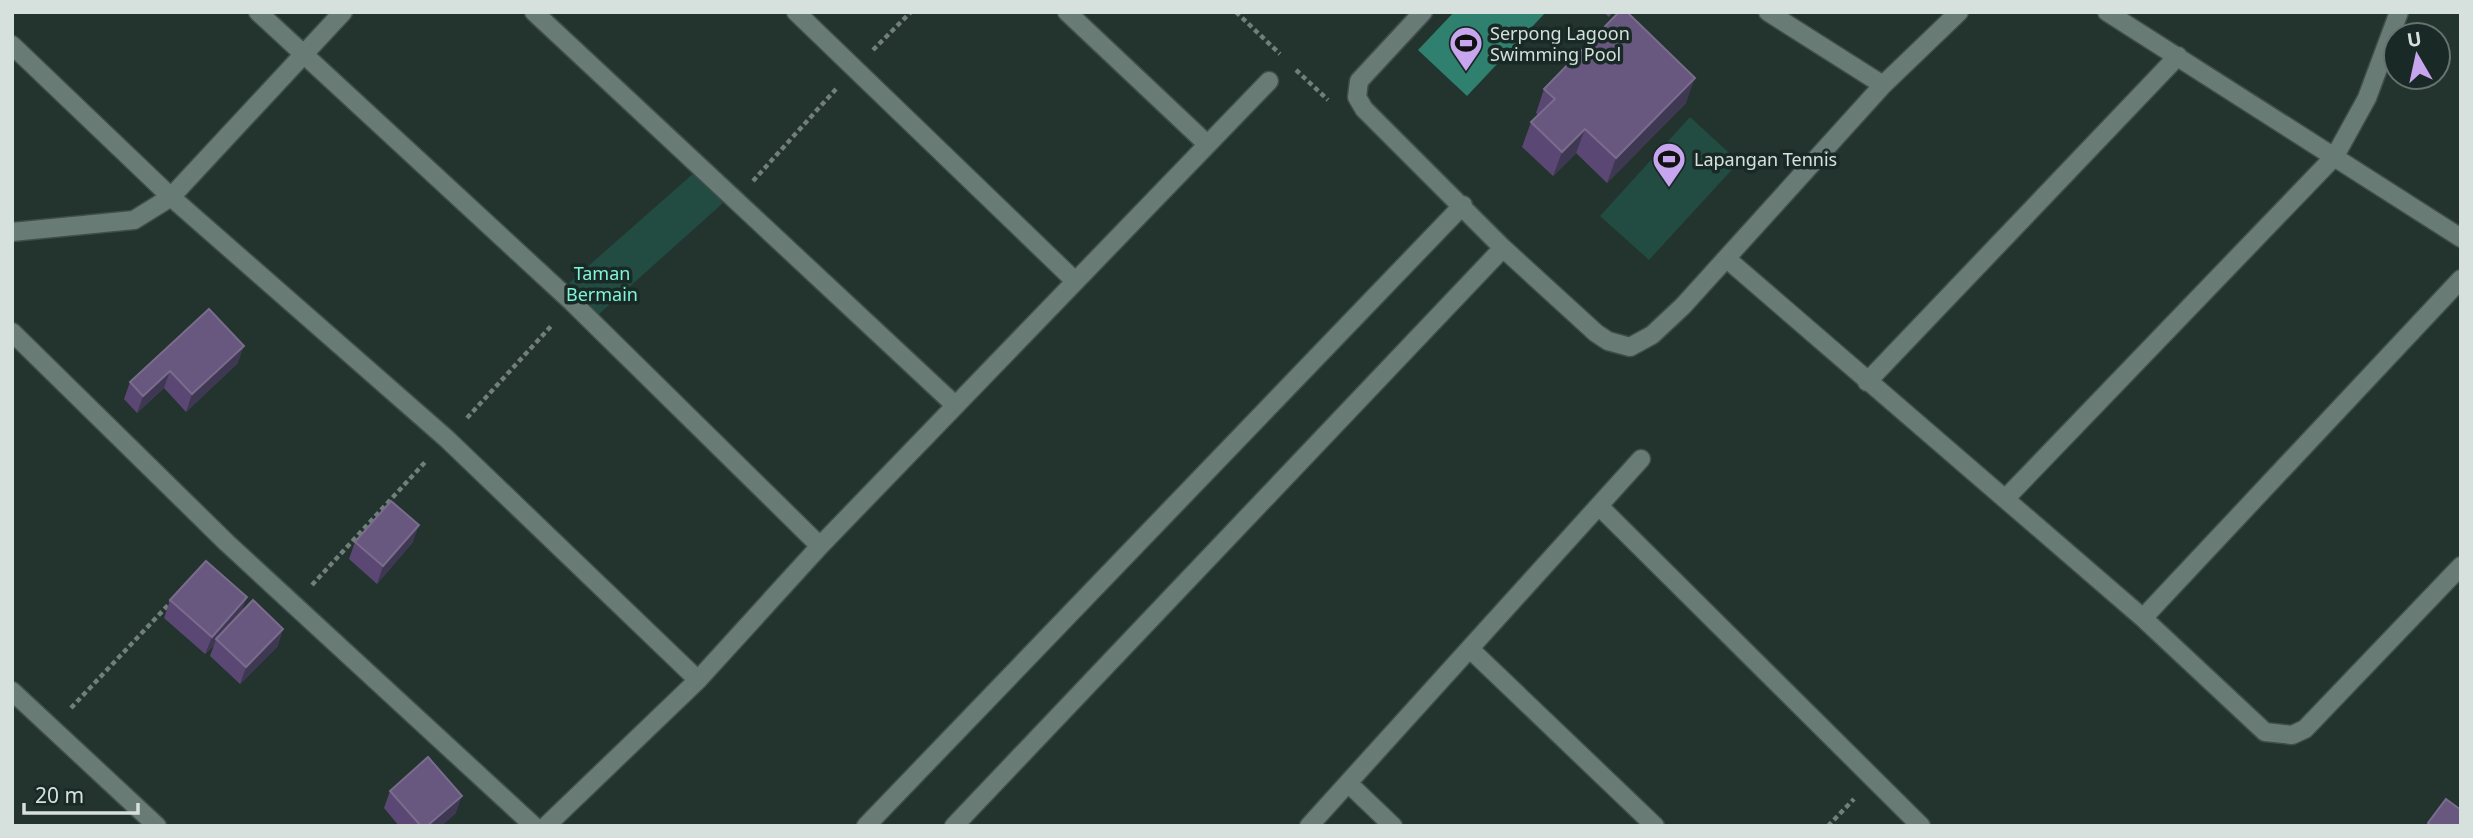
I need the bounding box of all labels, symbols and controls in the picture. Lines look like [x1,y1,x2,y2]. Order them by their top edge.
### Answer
place label: Serpong Lagoon Swimming Pool [1490,21,1630,66]
north arrow [2382,21,2452,91]
sports icon: Serpong Lagoon Swimming Pool [1447,24,1485,73]
text: U [2405,25,2423,53]
sports icon: Lapangan Tennis [1650,140,1688,189]
place label: Lapangan Tennis [1694,147,1837,171]
park label: Taman Bermain [566,261,638,306]
scale bar [24,772,138,816]
text: 20 m [35,781,84,809]

